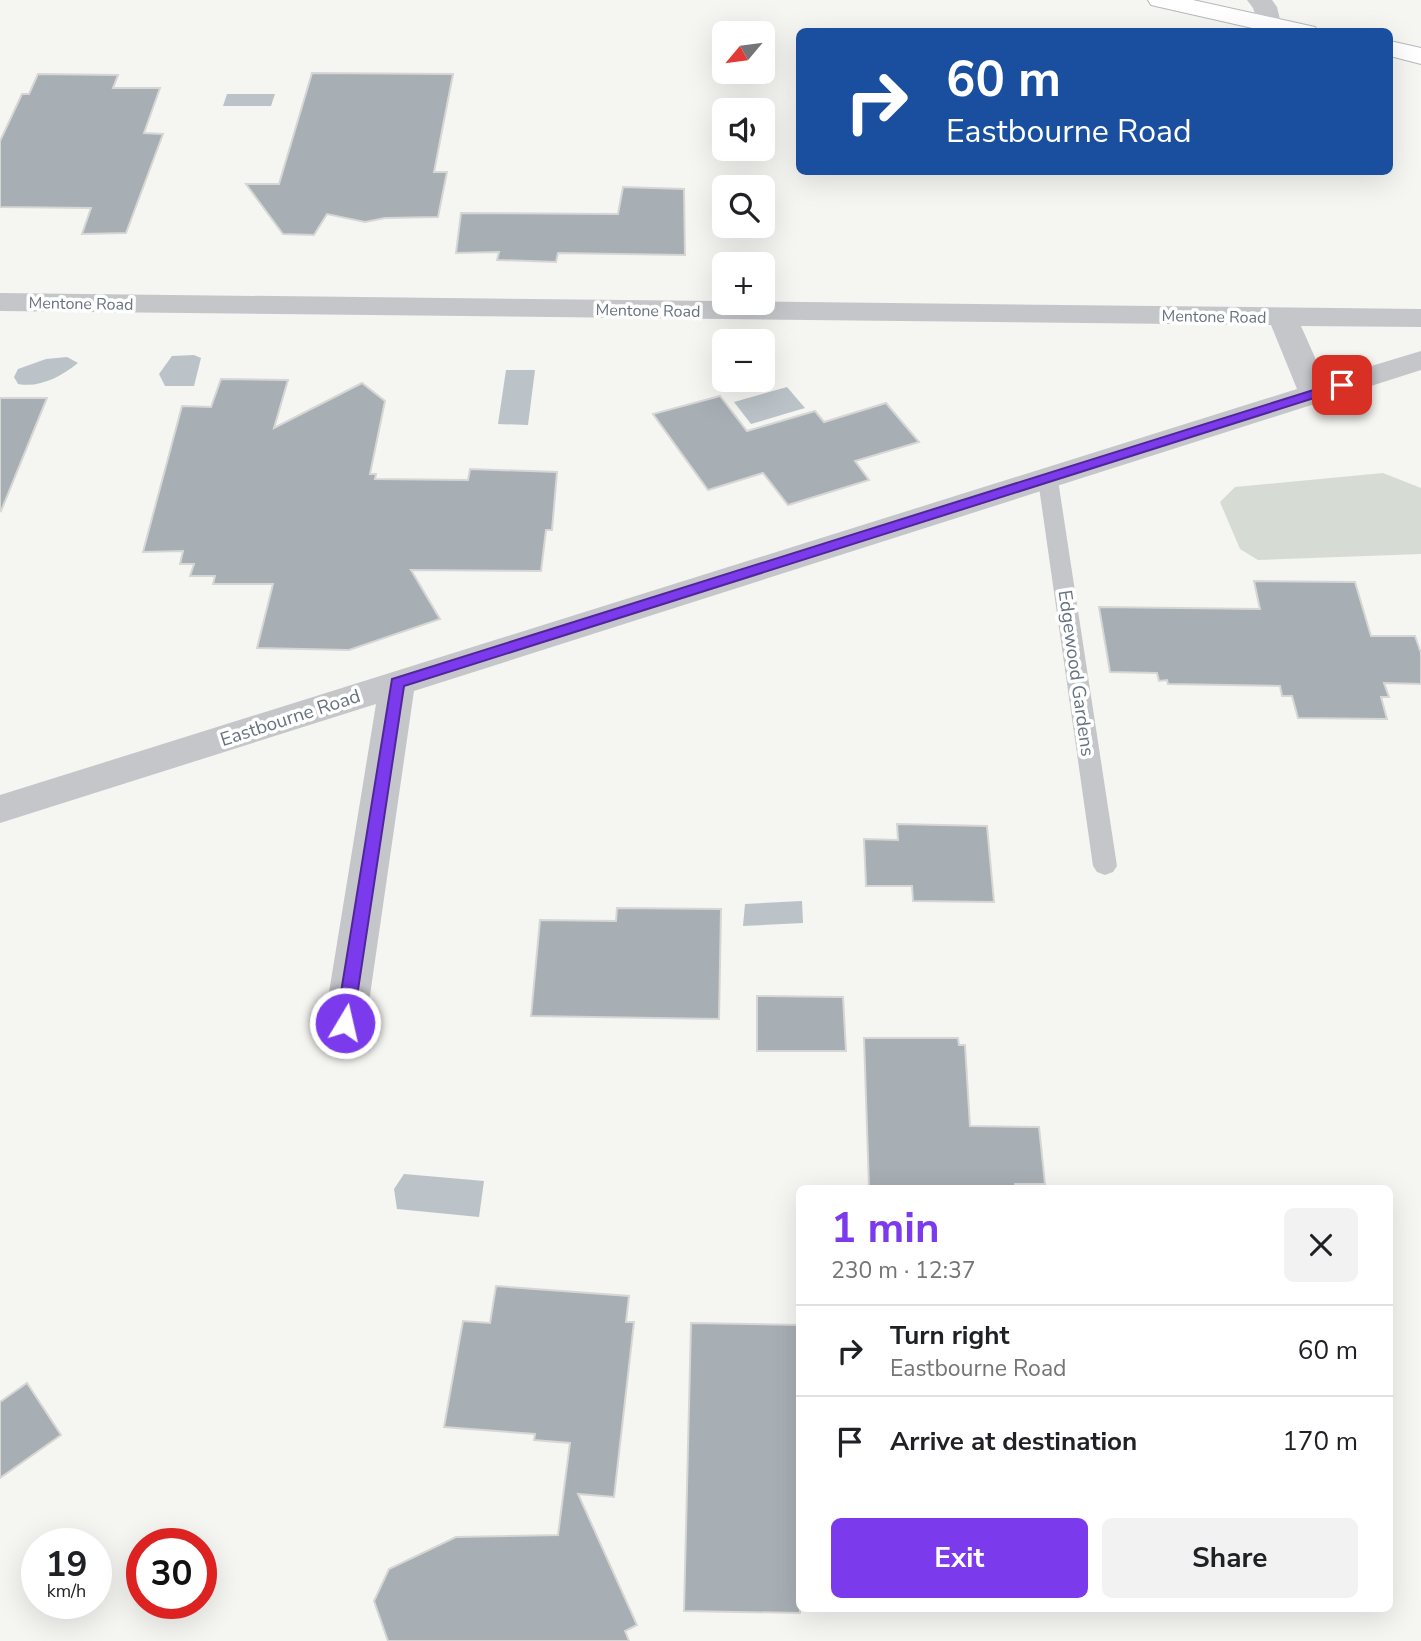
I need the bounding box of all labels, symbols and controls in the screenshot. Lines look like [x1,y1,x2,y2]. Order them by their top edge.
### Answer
north arrow [712,21,775,84]
map controls [712,21,775,392]
text: 60 m [946,46,1061,113]
icon: right [831,56,922,147]
button: sound [712,98,775,161]
text: Eastbourne Road [946,110,1192,153]
button: search [712,175,775,238]
button: + [712,252,775,315]
street label: Mentone Road [28,292,133,316]
street label: Mentone Road [595,299,700,323]
street label: Mentone Road [1161,305,1266,329]
button: − [712,329,775,392]
pin [1312,355,1372,415]
icon: arrive [1323,366,1361,404]
street label: Edgewood Gardens [1051,588,1101,758]
street label: Eastbourne Road [217,683,364,753]
position arrow [308,986,382,1060]
text: 1 min [831,1200,940,1257]
button: close [1284,1208,1358,1282]
text: 230 m · 12:37 [831,1255,976,1286]
text: Turn right [890,1318,1009,1353]
icon: right [831,1332,869,1370]
text: 60 m [1298,1333,1358,1368]
text: Eastbourne Road [890,1353,1066,1384]
icon: arrive [831,1423,869,1461]
text: Arrive at destination [890,1424,1137,1459]
text: 170 m [1282,1424,1358,1459]
button: Exit [831,1518,1088,1598]
button: Share [1102,1518,1358,1598]
speed limit sign: 30 [126,1528,217,1619]
text: 19 [45,1541,88,1588]
text: km/h [47,1579,86,1603]

